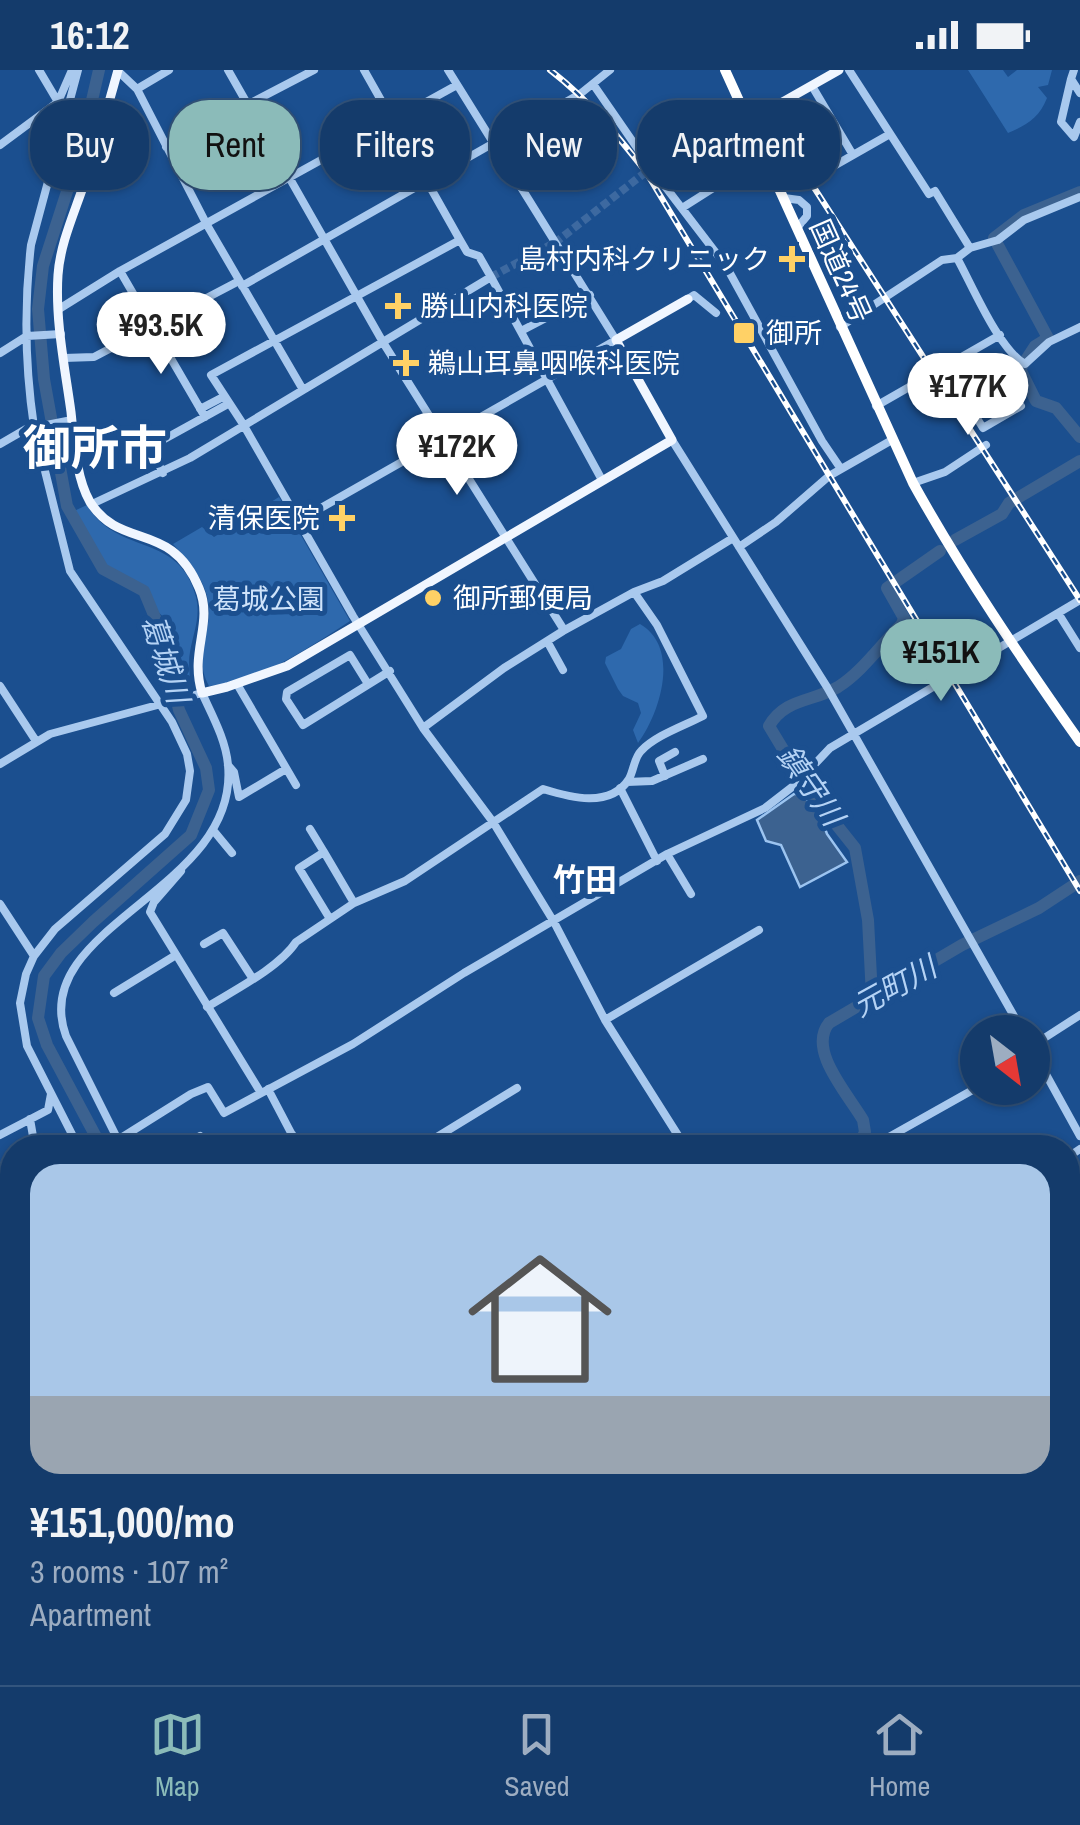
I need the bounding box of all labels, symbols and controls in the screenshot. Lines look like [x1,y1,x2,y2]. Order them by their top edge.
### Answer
text: 16:12 [50,10,130,61]
chip: Buy [30,100,149,190]
chip: Rent [169,100,300,190]
chip: Filters [320,100,470,190]
chip: New [490,100,617,190]
chip: Apartment [637,100,840,190]
street label: 国道24号 [801,213,881,329]
place label: 島村内科クリニック [518,240,770,278]
marker: 島村内科クリニック [779,246,805,272]
place label: 勝山内科医院 [420,287,588,325]
pin: ¥93.5K [80,292,242,377]
marker: 勝山内科医院 [385,293,411,319]
text: ¥93.5K [119,303,203,346]
place label: 御所 [766,314,822,352]
marker: 御所 [731,320,757,346]
place label: 鵜山耳鼻咽喉科医院 [428,344,680,382]
marker: 鵜山耳鼻咽喉科医院 [393,350,419,376]
pin: ¥177K [898,353,1038,438]
text: ¥177K [929,364,1007,407]
pin: ¥172K [387,413,527,498]
district label: 御所市 [23,415,167,480]
text: ¥172K [418,424,496,467]
place label: 清保医院 [208,499,320,537]
marker: 清保医院 [329,505,355,531]
place label: 御所郵便局 [453,579,593,617]
park label: 葛城公園 [213,580,325,618]
marker: 御所郵便局 [422,587,444,609]
water label: 葛城川 [133,610,200,711]
pin: ¥151K [871,619,1011,704]
text: ¥151K [902,630,980,673]
water label: 鎮守川 [769,737,855,836]
district label: 竹田 [553,858,617,901]
water label: 元町川 [845,945,946,1025]
north arrow [960,1015,1050,1105]
map controls [960,1015,1050,1105]
icon: home [450,1229,630,1409]
text: ¥151,000/mo [30,1494,235,1550]
text: 3 rooms · 107 m² [30,1550,228,1593]
text: Apartment [30,1593,151,1636]
tab: Map [150,1707,205,1805]
tab: Saved [504,1707,569,1805]
tab: Home [869,1707,930,1805]

